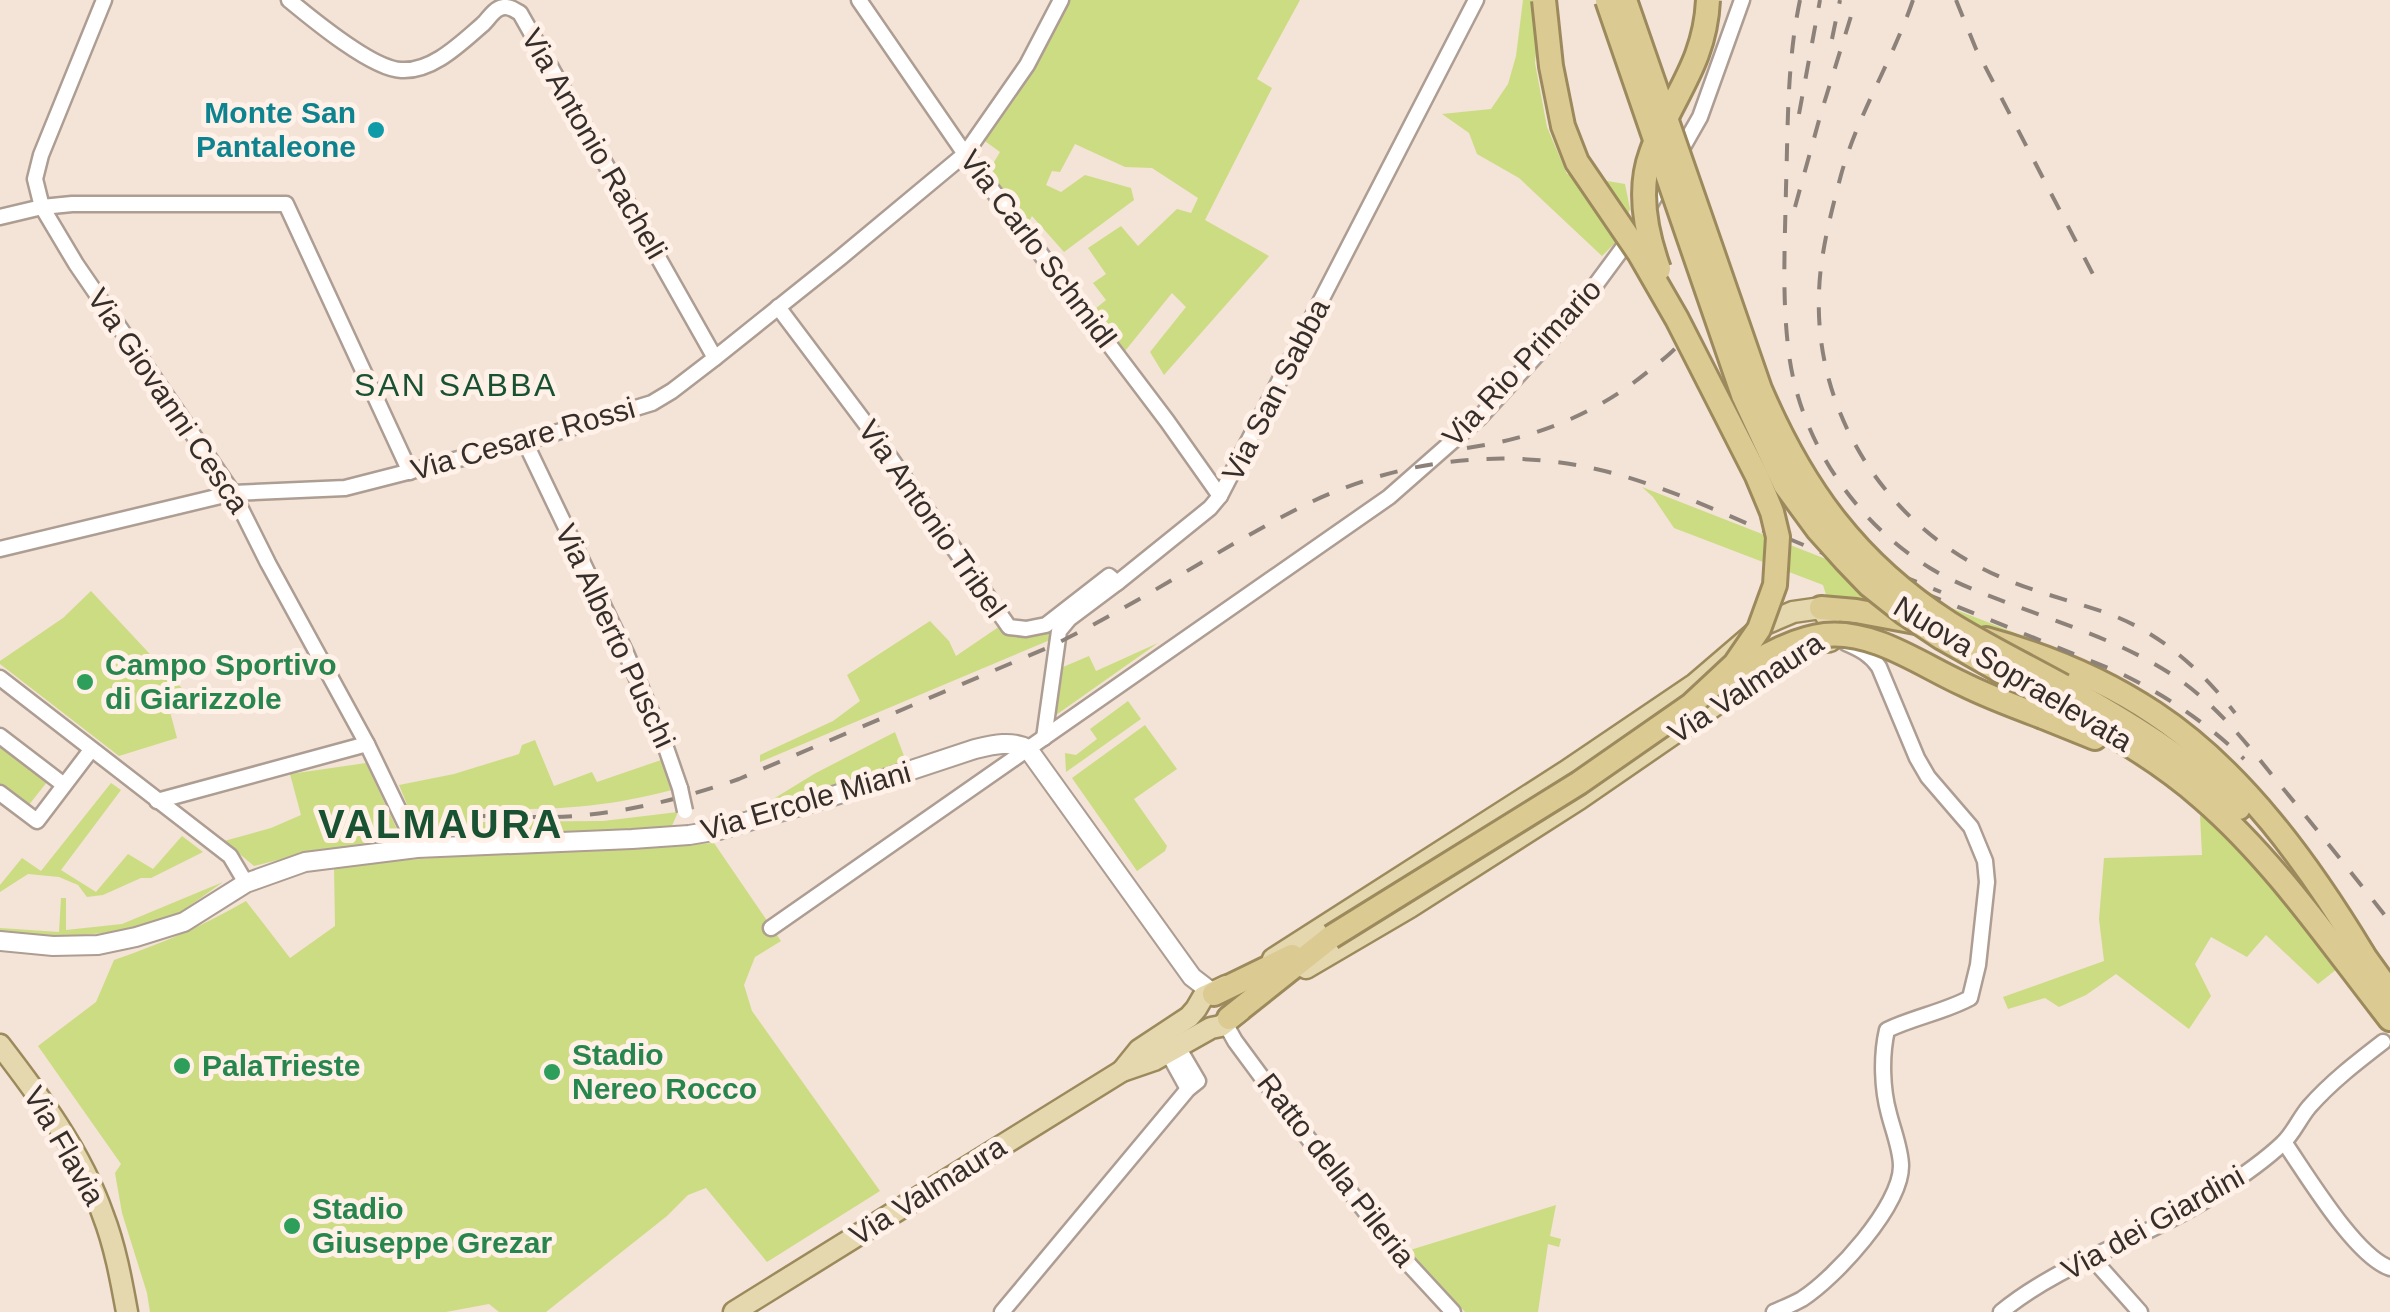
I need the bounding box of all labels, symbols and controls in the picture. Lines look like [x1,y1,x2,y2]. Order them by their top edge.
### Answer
street label: Via Antonio Racheli [515,23,674,264]
place label: Monte San Pantaleone [196,96,356,163]
marker: Monte San Pantaleone [365,119,387,141]
street label: Via Carlo Schmidl [954,144,1123,354]
street label: Via Rio Primario [1436,272,1607,453]
street label: Via Giovanni Cesca [81,283,256,519]
street label: Via San Sabba [1216,293,1336,486]
district label: SAN SABBA [354,367,558,403]
street label: Via Cesare Rossi [407,391,639,486]
street label: Via Antonio Tribel [852,414,1013,624]
street label: Via Alberto Puschi [549,519,682,753]
street label: Nuova Sopraelevata [1888,589,2139,758]
street label: Via Valmaura [1662,625,1829,750]
place label: Campo Sportivo di Giarizzole [105,648,337,715]
marker: Campo Sportivo di Giarizzole [74,671,96,693]
street label: Via Ercole Miani [697,755,914,846]
district label: VALMAURA [318,802,564,846]
place label: Stadio Nereo Rocco [572,1038,757,1105]
place label: PalaTrieste [202,1049,360,1082]
marker: PalaTrieste [171,1055,193,1077]
marker: Stadio Nereo Rocco [541,1061,563,1083]
street label: Ratto della Pileria [1251,1067,1422,1273]
street label: Via Flavia [17,1081,112,1211]
street label: Via Valmaura [844,1129,1012,1252]
street label: Via dei Giardini [2056,1159,2249,1286]
place label: Stadio Giuseppe Grezar [312,1192,552,1259]
marker: Stadio Giuseppe Grezar [281,1215,303,1237]

